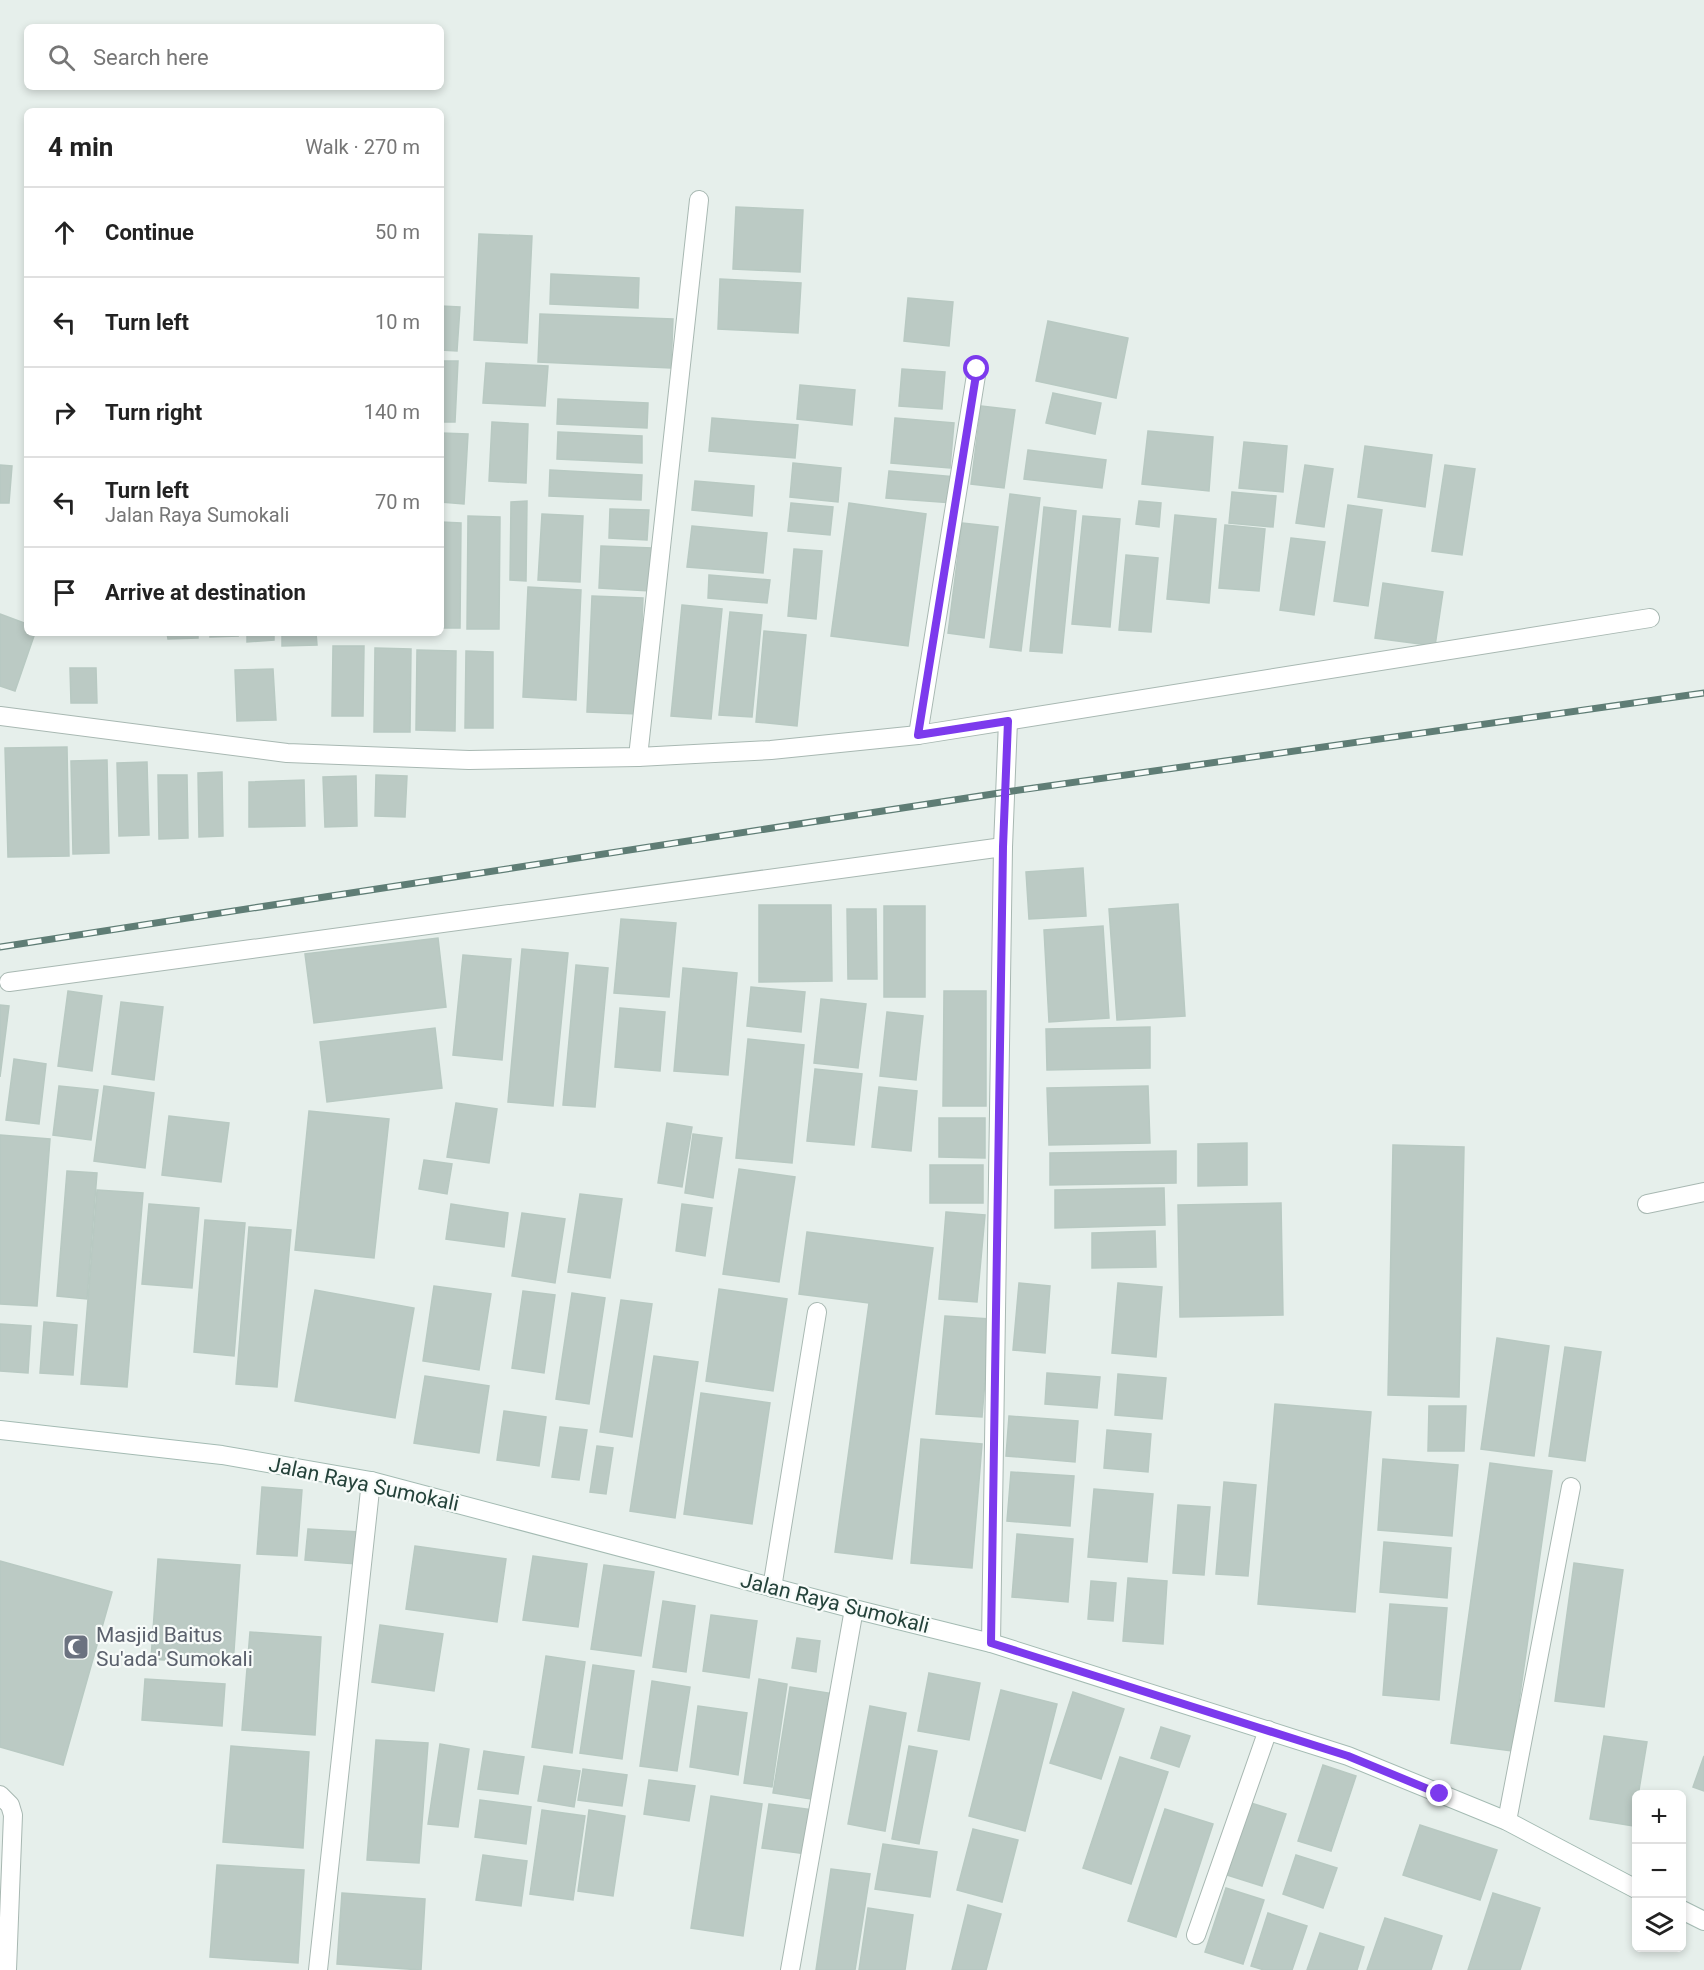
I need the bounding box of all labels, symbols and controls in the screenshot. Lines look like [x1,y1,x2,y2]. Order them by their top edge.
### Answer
search box [24,24,444,90]
icon: search [45,41,78,74]
text: Search here [93,45,209,70]
text: 4 min [48,132,113,162]
text: Walk · 270 m [305,135,420,159]
icon: ahead [48,216,81,249]
text: Continue [105,220,194,245]
text: 50 m [375,220,420,244]
icon: left [48,306,81,339]
text: Turn left [105,310,189,335]
text: 10 m [375,310,420,334]
route start [963,355,989,381]
icon: right [48,396,81,429]
text: Turn right [105,400,202,425]
text: 140 m [364,400,420,424]
text: Turn left [105,478,189,503]
icon: left [48,486,81,519]
text: 70 m [375,490,420,514]
text: Jalan Raya Sumokali [105,503,289,527]
icon: arrive [48,576,81,609]
text: Arrive at destination [105,580,306,605]
street label: Jalan Raya Sumokali [267,1452,461,1516]
street label: Jalan Raya Sumokali [738,1568,932,1638]
place label: Masjid Baitus Su'ada' Sumokali [96,1623,253,1671]
mosque icon: Masjid Baitus Su'ada' Sumokali [61,1632,91,1662]
route end [1426,1780,1452,1806]
map controls [1632,1790,1686,1952]
button: + [1632,1790,1686,1844]
button: − [1632,1844,1686,1898]
button: layers [1632,1898,1686,1952]

